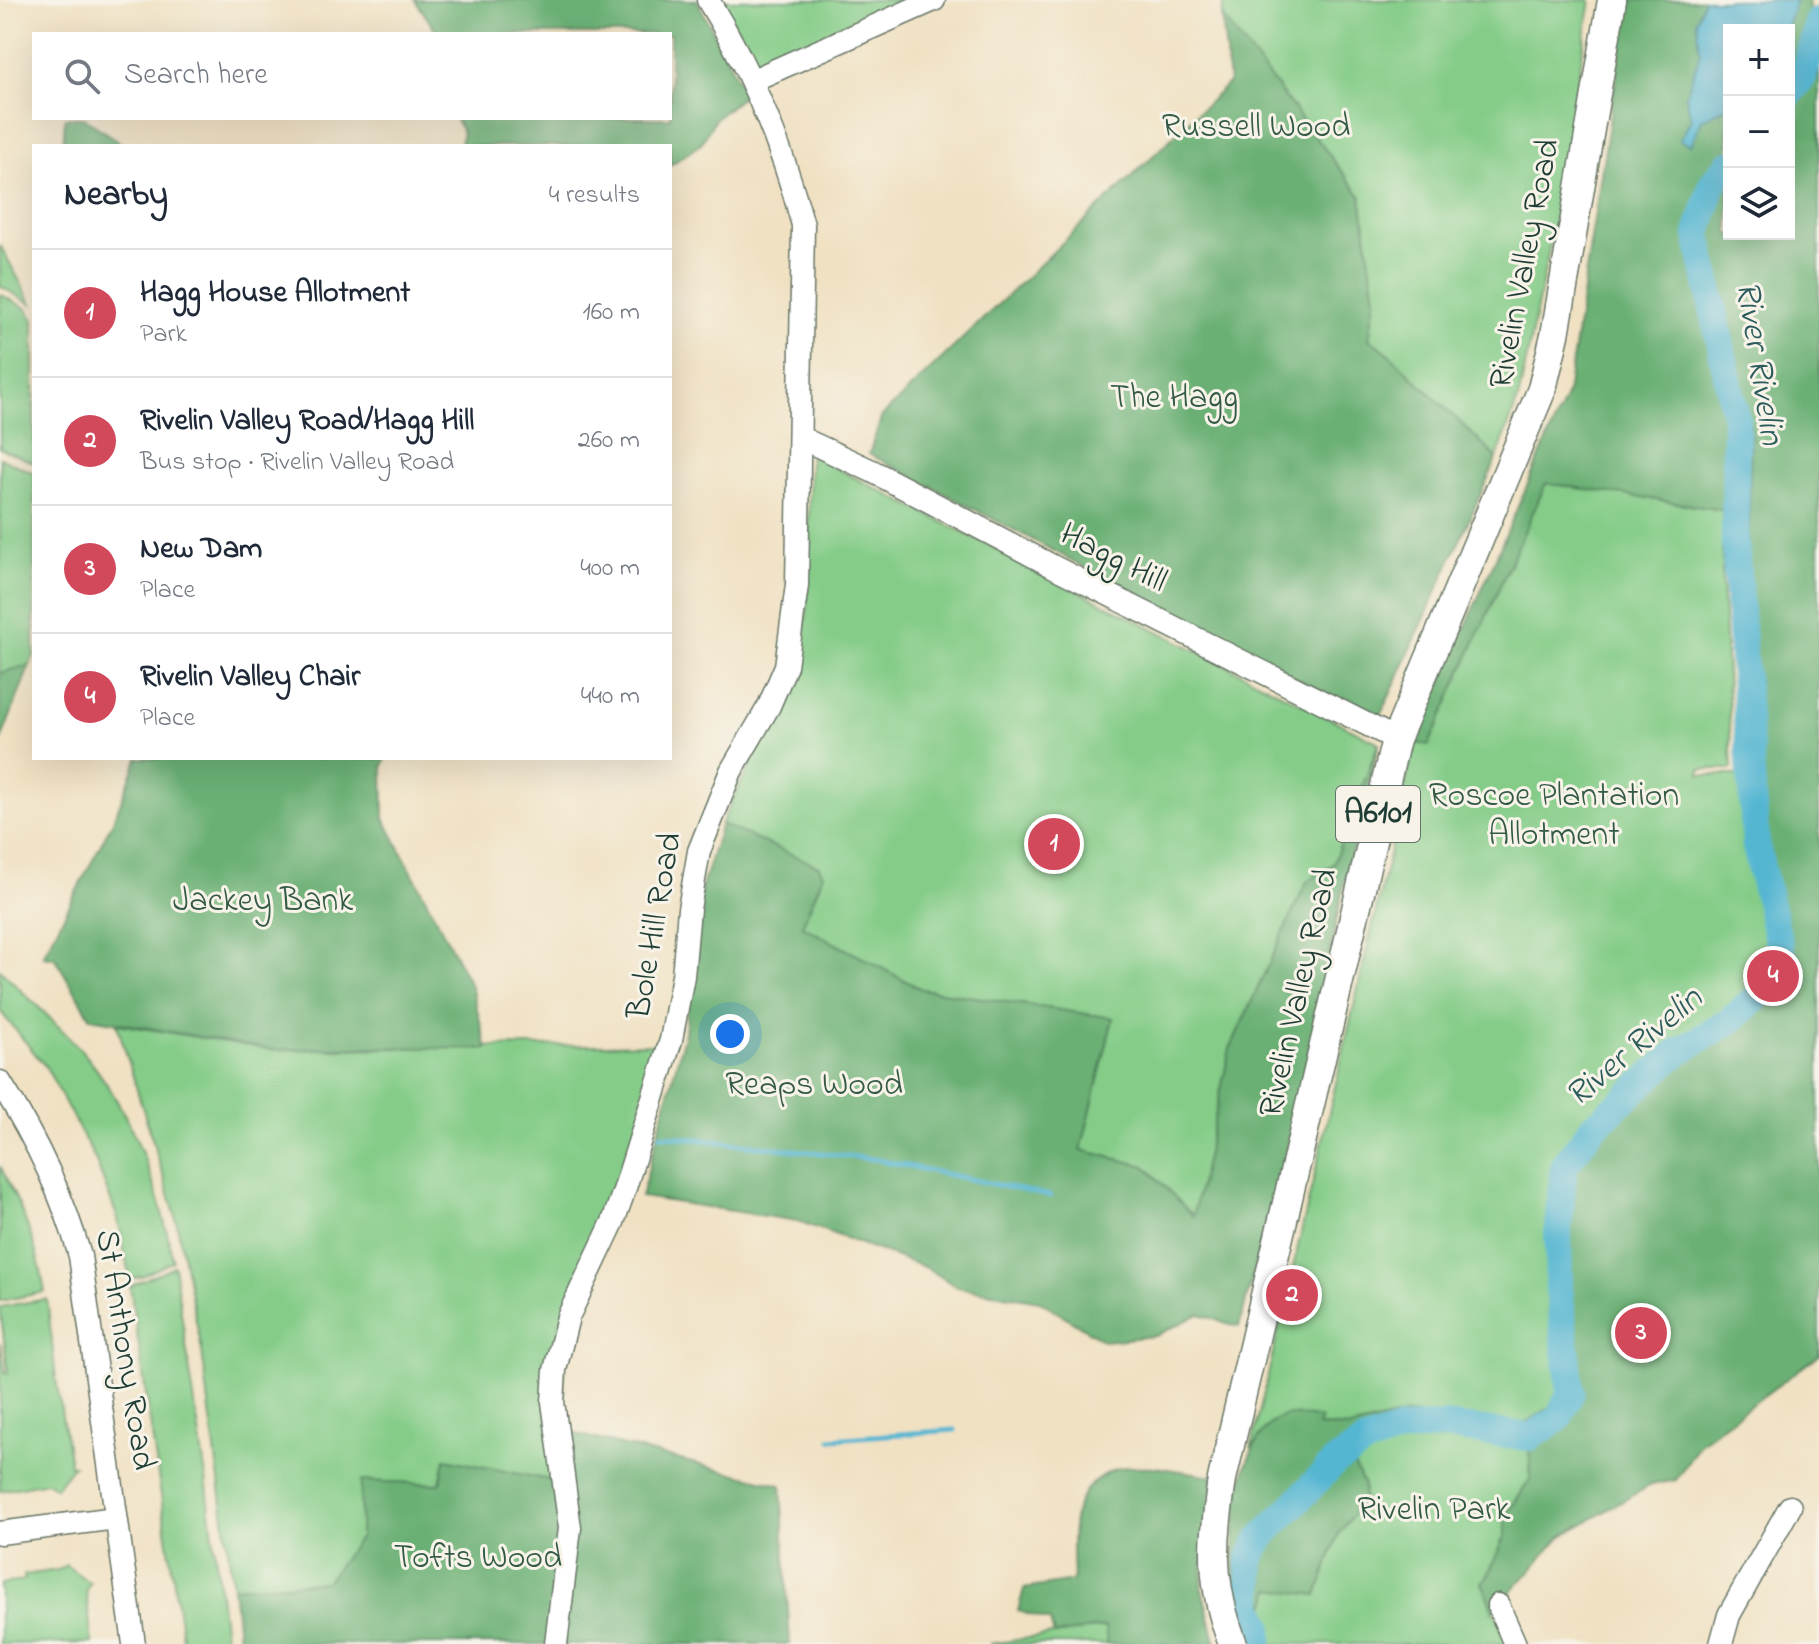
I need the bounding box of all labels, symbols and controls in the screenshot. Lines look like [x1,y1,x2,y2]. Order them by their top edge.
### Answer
map controls [1723,24,1795,240]
button: + [1723,24,1795,96]
search box [32,32,672,120]
icon: search [60,54,104,98]
text: Search here [124,54,268,98]
button: − [1723,96,1795,168]
park label: Russell Wood [1162,103,1350,153]
street label: Rivelin Valley Road [1477,135,1575,393]
button: layers [1723,168,1795,240]
text: Nearby [64,171,168,221]
text: 4 results [549,177,640,215]
text: Hagg House Allotment [140,272,410,316]
water label: River Rivelin [1719,277,1797,450]
text: 1 [86,294,94,332]
text: 160 m [582,294,640,332]
text: Park [140,316,187,354]
park label: The Hagg [1110,374,1238,424]
text: Rivelin Valley Road/Hagg Hill [140,400,474,444]
text: 2 [84,422,96,460]
text: 260 m [578,422,640,460]
text: Bus stop · Rivelin Valley Road [140,444,454,482]
street label: Hagg Hill [1051,511,1175,607]
text: New Dam [140,528,262,572]
text: 3 [85,550,95,588]
text: 400 m [580,550,640,588]
text: Place [140,572,195,610]
text: Rivelin Valley Chair [140,656,360,700]
text: 4 [85,678,95,716]
text: 440 m [581,678,640,716]
text: Place [140,700,195,738]
park label: Roscoe Plantation Allotment [1429,772,1679,861]
road number: A6101 [1336,786,1420,842]
pin: 1 [1028,814,1080,874]
street label: Bole Hill Road [615,829,697,1024]
street label: Rivelin Valley Road [1247,864,1353,1122]
park label: Jackey Bank [173,877,353,927]
pin: 4 [1747,946,1799,1006]
water label: River Rivelin [1555,974,1716,1121]
your location [710,1014,750,1054]
park label: Reaps Wood [725,1061,903,1111]
street label: St Anthony Road [80,1226,168,1474]
pin: 2 [1266,1265,1318,1325]
pin: 3 [1615,1303,1667,1363]
park label: Rivelin Park [1358,1486,1511,1536]
park label: Tofts Wood [394,1534,562,1584]

